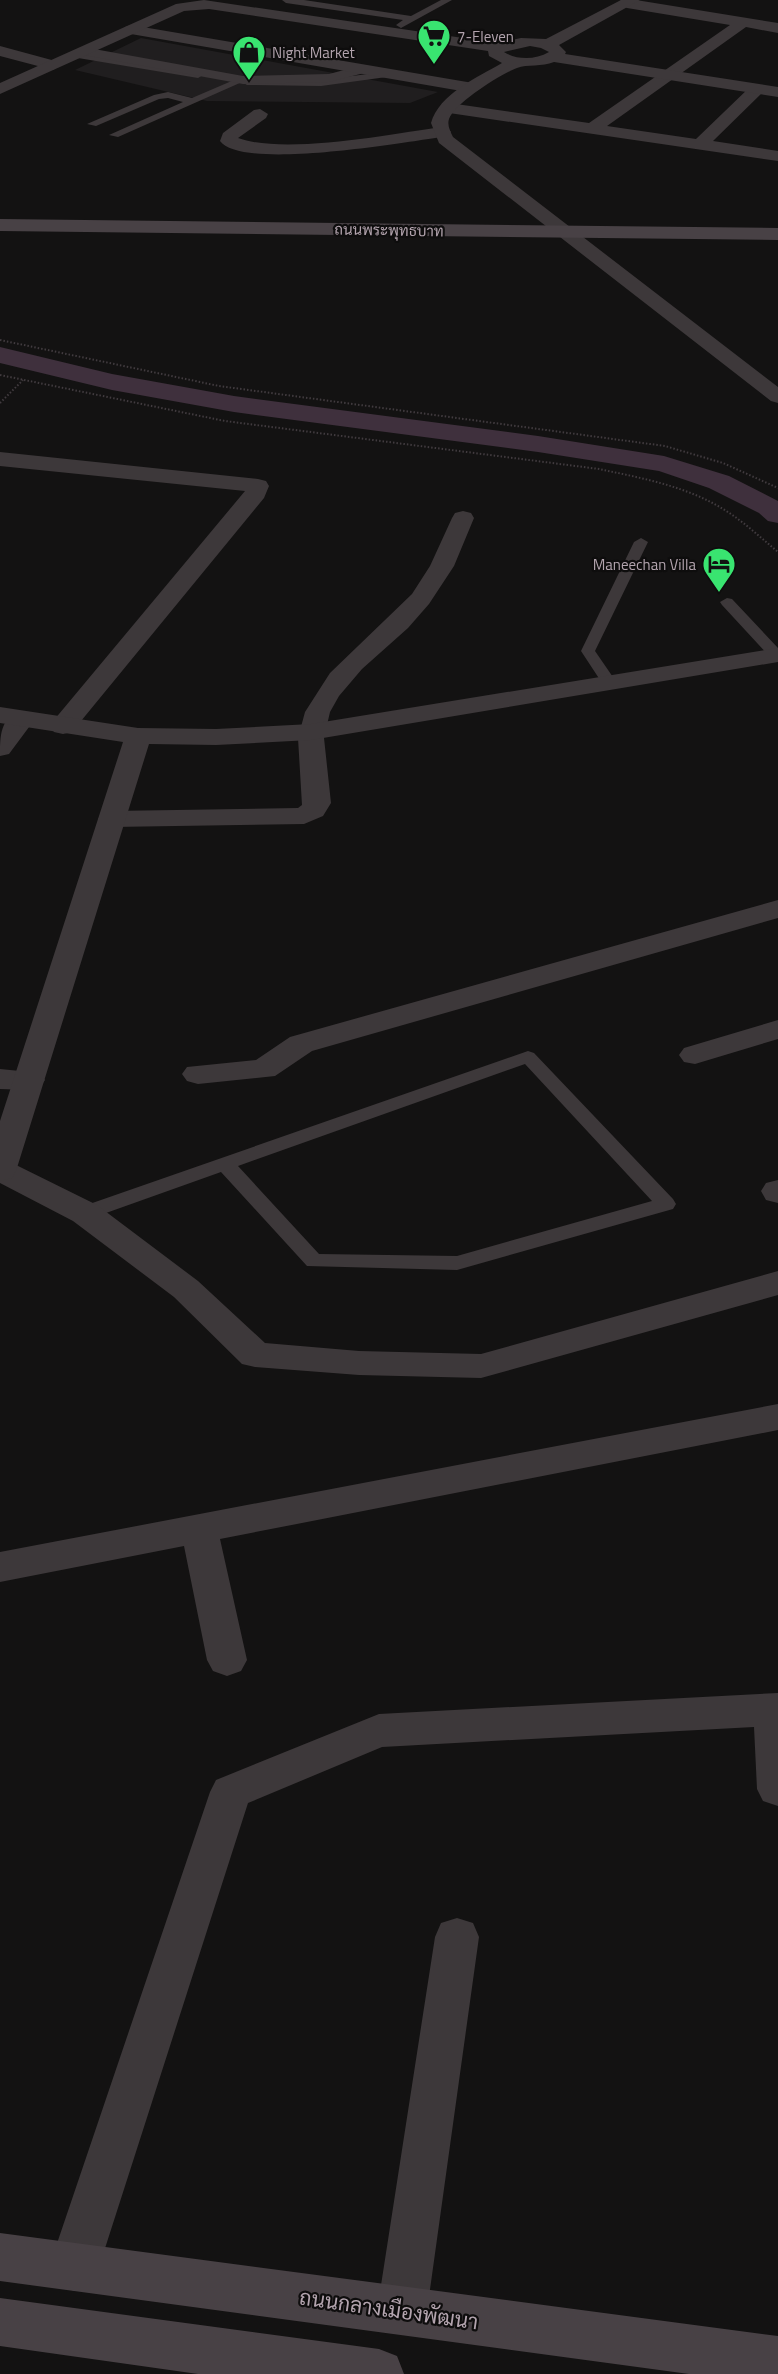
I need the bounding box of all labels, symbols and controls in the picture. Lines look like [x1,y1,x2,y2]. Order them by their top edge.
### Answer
supermarket icon: 7-Eleven [416,18,452,65]
place label: 7-Eleven [457,25,514,48]
shop icon: Night Market [231,34,267,81]
place label: Night Market [272,41,356,64]
street label: ถนนพระพุทธบาท [334,218,444,242]
hotel icon: Maneechan Villa [701,546,737,593]
place label: Maneechan Villa [593,553,696,576]
street label: ถนนกลางเมืองพัฒนา [297,2281,481,2337]

